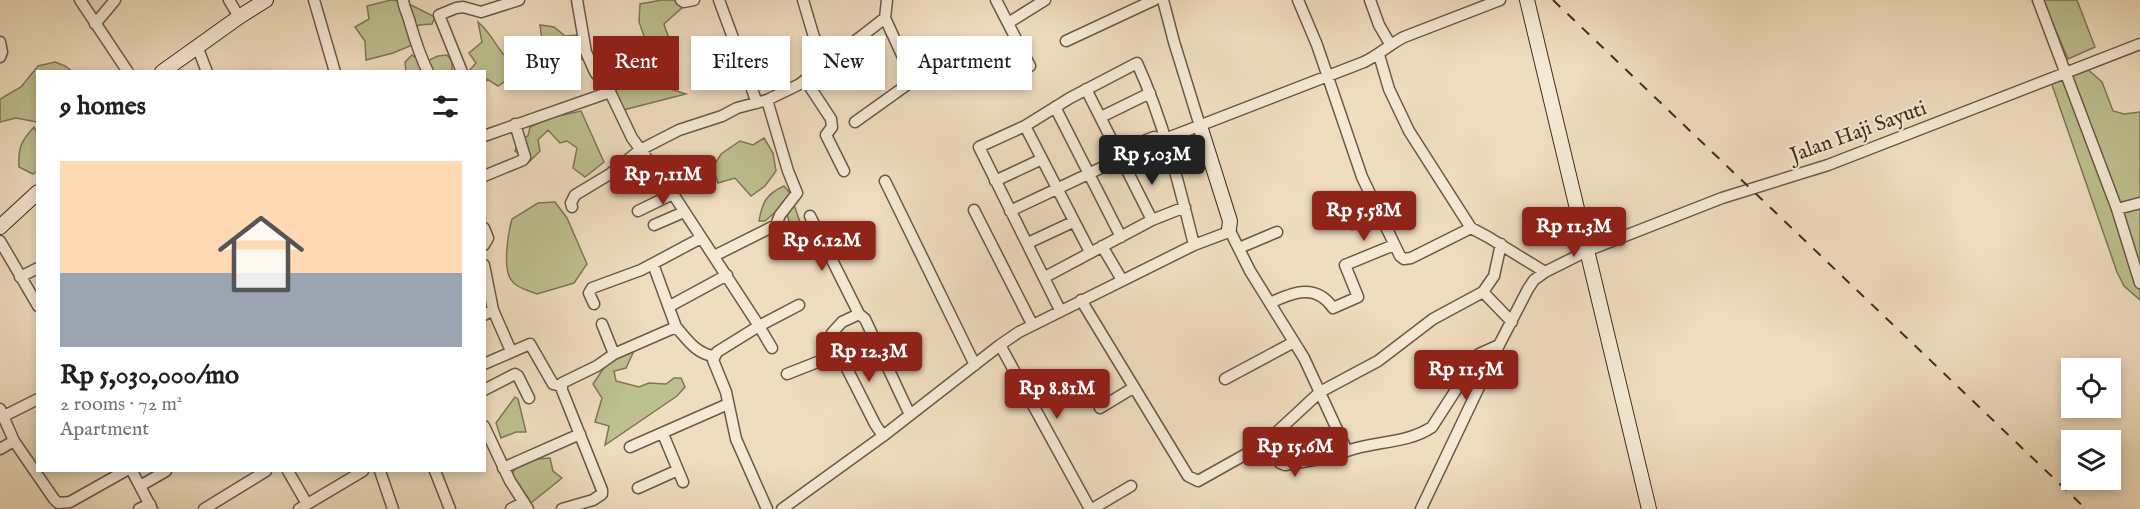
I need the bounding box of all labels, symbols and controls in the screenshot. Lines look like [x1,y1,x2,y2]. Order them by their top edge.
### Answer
chip: Buy [504,36,581,90]
chip: Rent [593,36,679,90]
chip: Filters [691,36,790,90]
chip: New [802,36,885,90]
chip: Apartment [897,36,1032,90]
text: 9 homes [60,90,146,123]
icon: filters [429,90,462,123]
street label: Jalan Haji Sayuti [1785,95,1931,170]
pin: Rp 5.03M [1090,135,1214,186]
text: Rp 5.03M [1113,142,1191,167]
pin: Rp 7.11M [601,155,725,206]
text: Rp 7.11M [624,162,702,187]
pin: Rp 5.58M [1302,191,1426,242]
text: Rp 5.58M [1326,198,1402,223]
icon: home [207,200,315,308]
pin: Rp 11.3M [1512,207,1636,258]
text: Rp 11.3M [1536,214,1612,239]
pin: Rp 6.12M [760,221,884,272]
text: Rp 6.12M [783,228,861,253]
pin: Rp 12.3M [807,332,931,383]
text: Rp 12.3M [830,339,908,364]
pin: Rp 11.5M [1404,350,1528,401]
text: Rp 11.5M [1428,357,1504,382]
map controls [2061,358,2121,490]
button: locate [2061,358,2121,418]
text: Rp 5,030,000/mo [60,359,239,392]
pin: Rp 8.81M [995,369,1119,420]
text: Rp 8.81M [1019,376,1095,401]
text: 2 rooms · 72 m² [60,392,182,417]
text: Apartment [60,417,149,442]
pin: Rp 15.6M [1233,427,1357,478]
button: layers [2061,430,2121,490]
text: Rp 15.6M [1257,434,1333,459]

